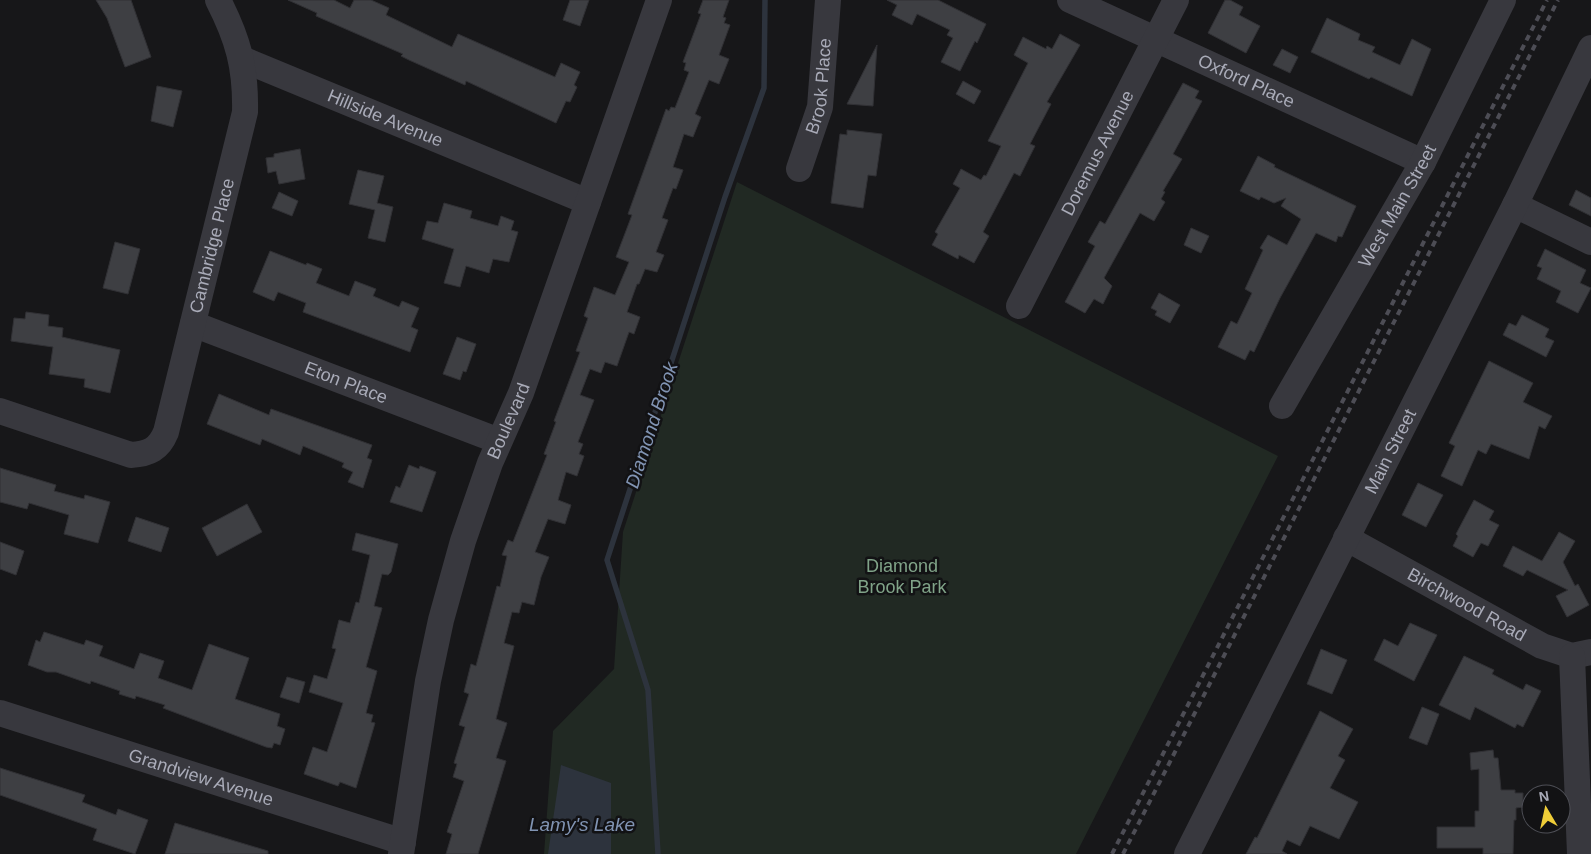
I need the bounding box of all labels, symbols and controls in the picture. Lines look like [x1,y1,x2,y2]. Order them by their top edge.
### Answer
street label: Brook Place [802,37,835,137]
street label: Oxford Place [1195,50,1298,112]
street label: Hillside Avenue [325,86,446,151]
street label: Doremus Avenue [1057,87,1138,219]
street label: West Main Street [1354,141,1440,271]
street label: Cambridge Place [186,176,238,315]
street label: Eton Place [302,358,390,407]
water label: Diamond Brook [621,358,682,491]
street label: Boulevard [483,380,534,462]
street label: Main Street [1361,406,1420,497]
park label: Diamond Brook Park [857,556,948,597]
street label: Birchwood Road [1404,564,1530,645]
street label: Grandview Avenue [126,745,276,810]
north arrow [1521,784,1571,834]
text: N [1538,787,1550,805]
water label: Lamy's Lake [529,814,635,835]

